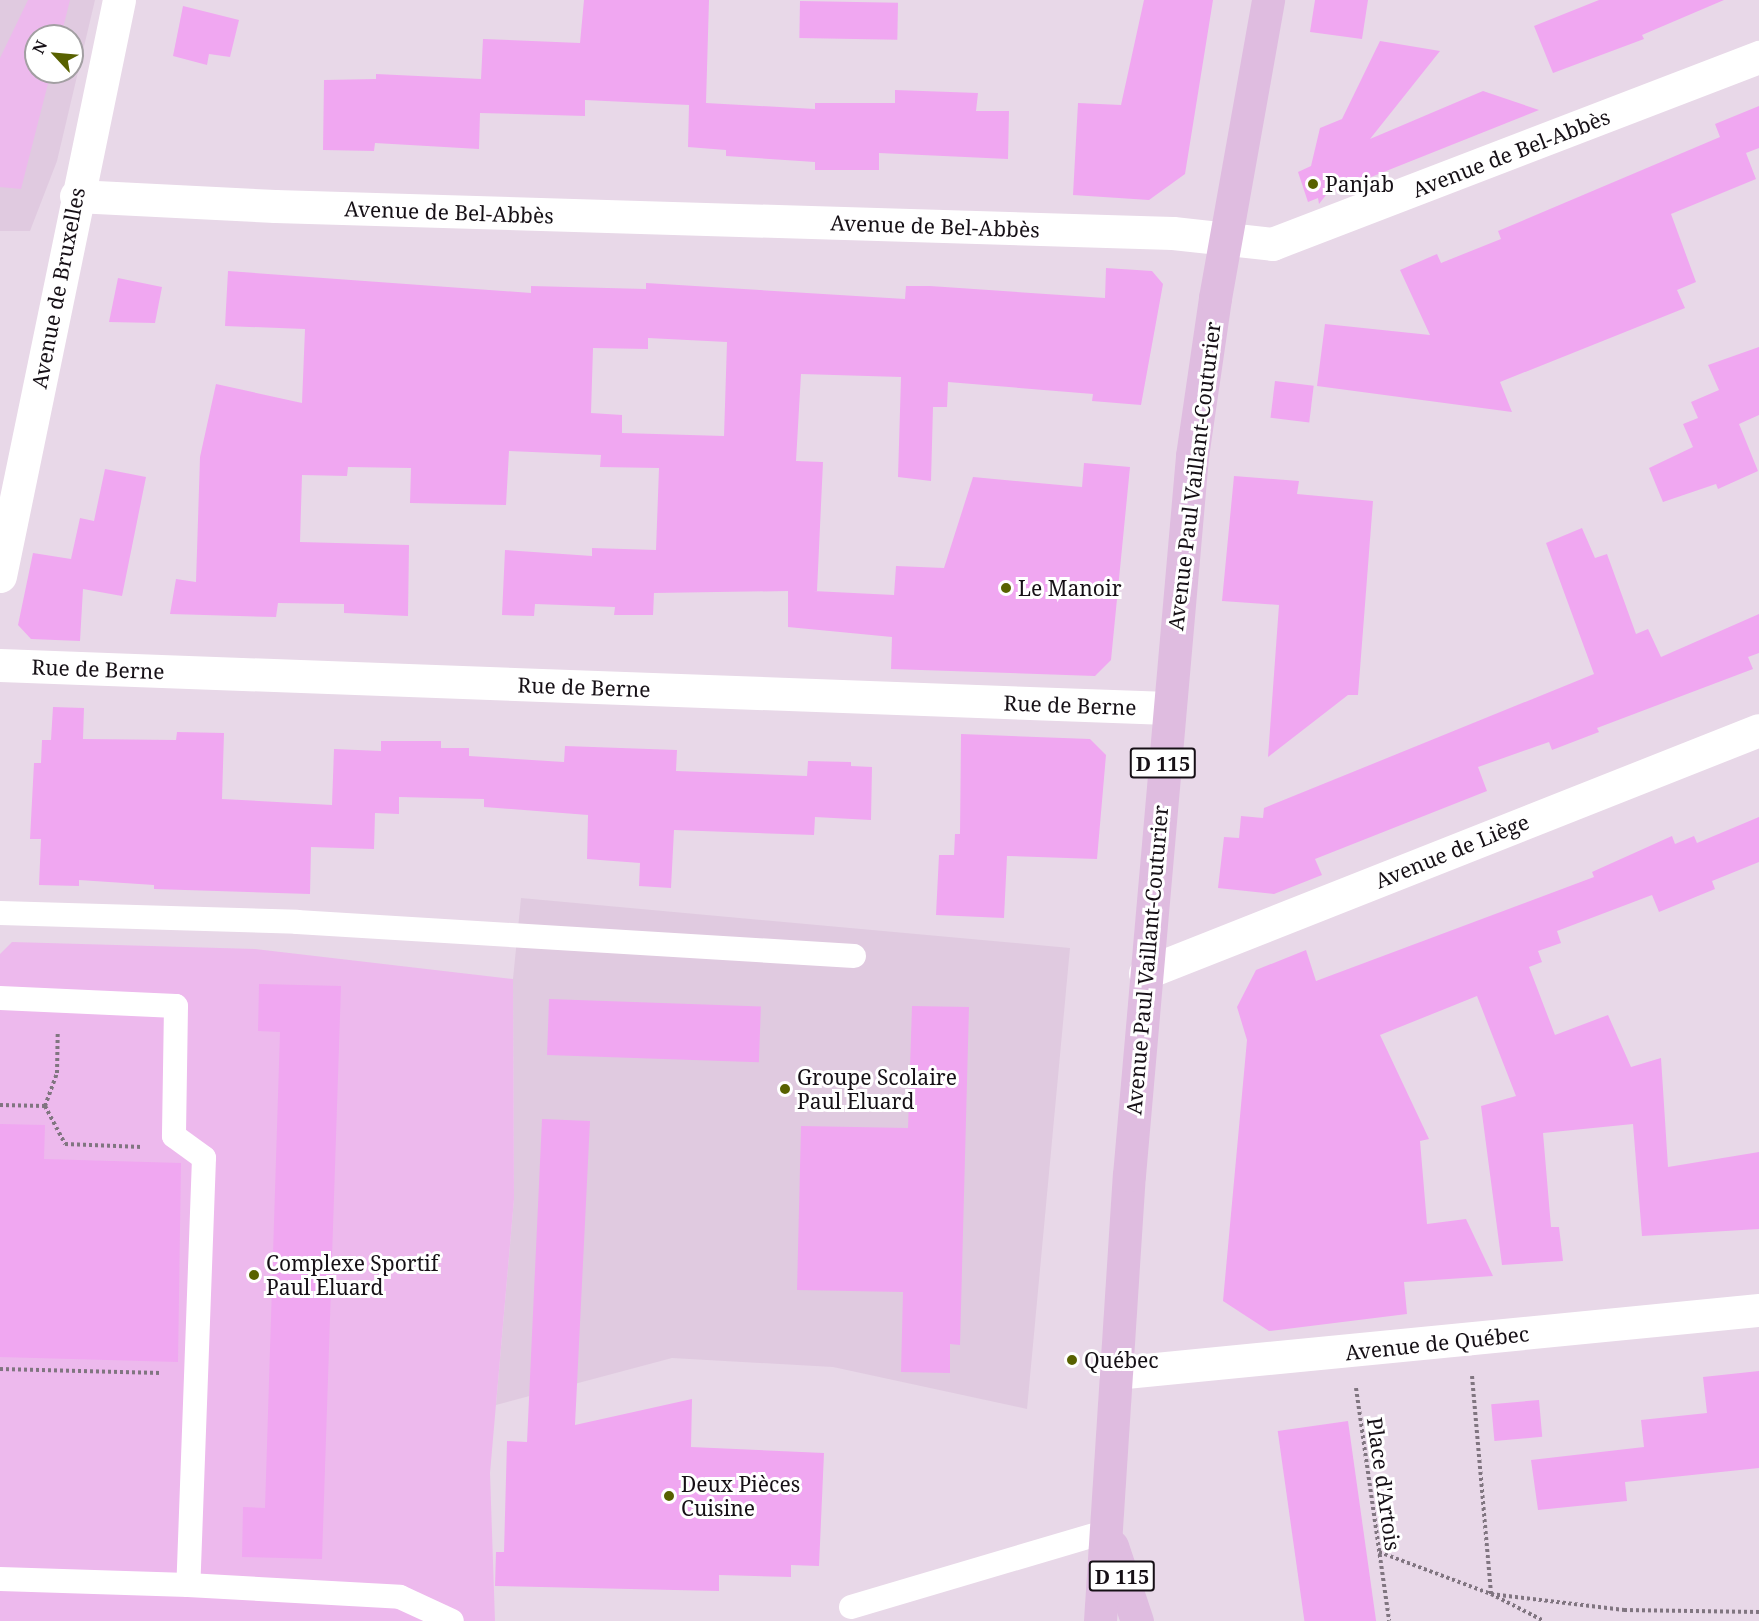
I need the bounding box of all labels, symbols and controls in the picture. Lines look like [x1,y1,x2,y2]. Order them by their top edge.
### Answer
north arrow [24,24,84,84]
text: N [27,37,52,57]
street label: Avenue de Bel-Abbès [1409,104,1613,202]
place label: Panjab [1325,171,1394,197]
marker: Panjab [1306,177,1320,191]
street label: Avenue de Bruxelles [26,185,90,391]
street label: Avenue de Bel-Abbès [344,196,554,228]
street label: Avenue de Bel-Abbès [830,210,1040,242]
street label: Avenue Paul Vaillant-Couturier [1163,320,1225,632]
place label: Le Manoir [1018,575,1122,601]
marker: Le Manoir [999,581,1013,595]
street label: Rue de Berne [31,654,165,684]
street label: Rue de Berne [517,672,651,702]
street label: Rue de Berne [1003,690,1137,720]
road number: D 115 [1128,746,1198,780]
street label: Avenue Paul Vaillant-Couturier [1121,804,1173,1116]
street label: Avenue de Liège [1371,809,1533,893]
place label: Groupe Scolaire Paul Eluard [797,1064,957,1114]
marker: Groupe Scolaire Paul Eluard [778,1082,792,1096]
place label: Complexe Sportif Paul Eluard [266,1250,439,1300]
marker: Complexe Sportif Paul Eluard [247,1268,261,1282]
street label: Avenue de Québec [1344,1321,1530,1365]
place label: Québec [1084,1347,1159,1373]
marker: Québec [1065,1353,1079,1367]
street label: Place d'Artois [1362,1416,1406,1552]
place label: Deux Pièces Cuisine [681,1471,800,1521]
marker: Deux Pièces Cuisine [662,1489,676,1503]
road number: D 115 [1088,1559,1156,1593]

